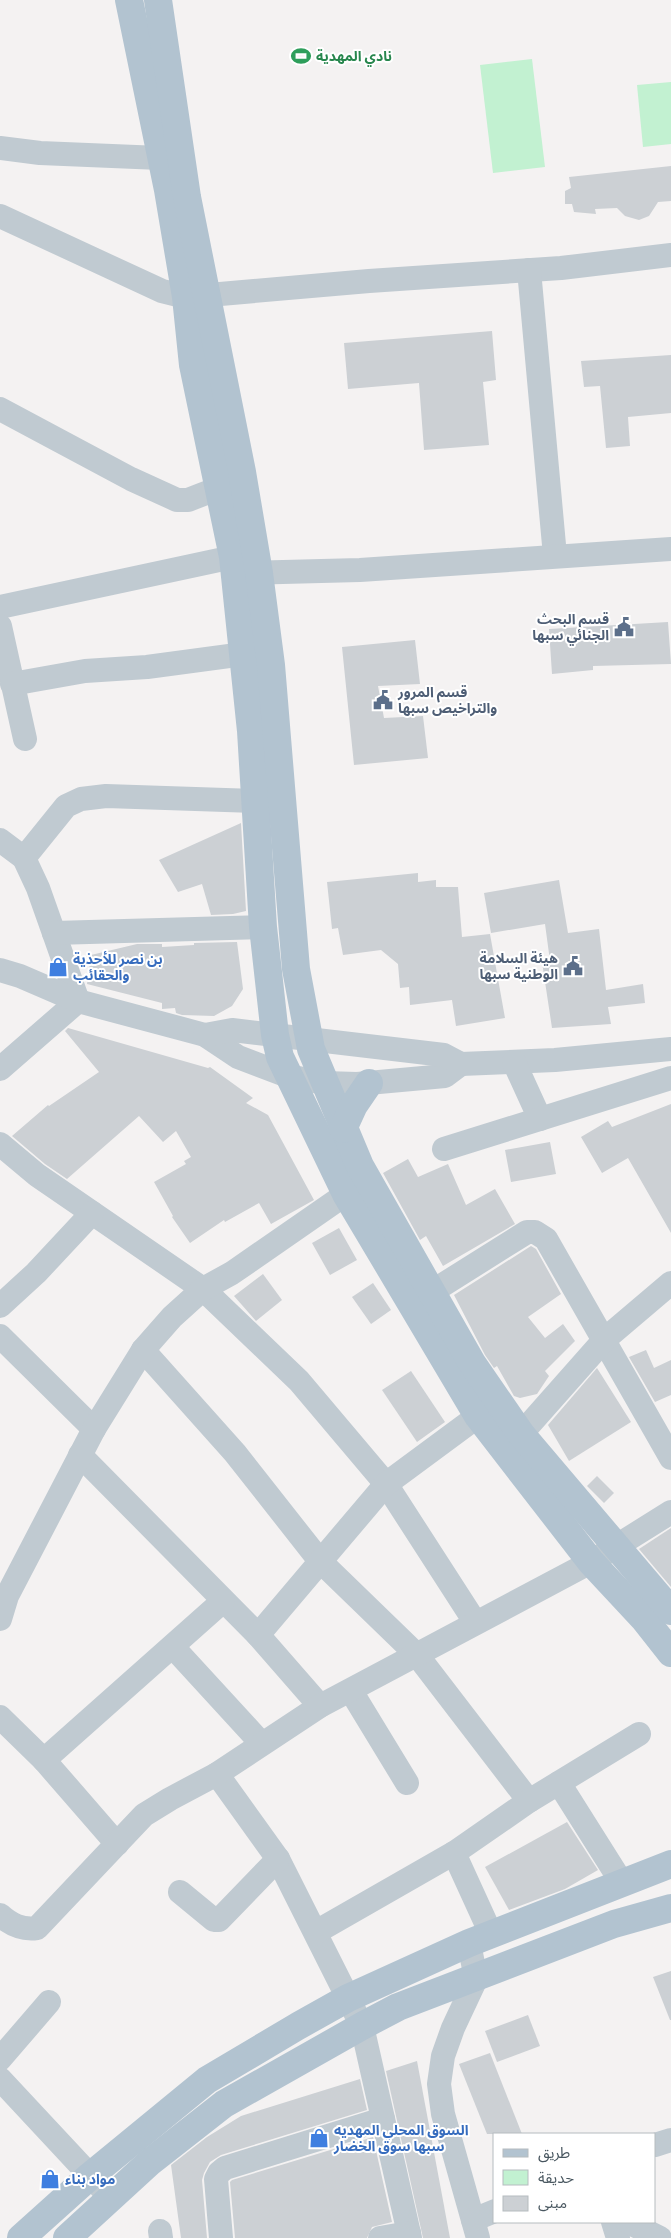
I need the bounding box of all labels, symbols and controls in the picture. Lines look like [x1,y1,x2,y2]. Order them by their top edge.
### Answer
sports icon: نادي المهدية [290,45,312,67]
place label: نادي المهدية [316,48,392,67]
place label: قسم البحث الجنائي سبها [532,611,609,646]
public building icon: قسم البحث الجنائي سبها [613,616,635,638]
place label: قسم المرور والتراخيص سبها [397,684,497,717]
public building icon: قسم المرور والتراخيص سبها [372,689,394,711]
place label: هيئة السلامة الوطنية سبها [479,950,558,983]
place label: بن نصر للأحذية والحقائب [73,951,163,984]
public building icon: هيئة السلامة الوطنية سبها [562,955,584,977]
shop icon: بن نصر للأحذية والحقائب [47,956,69,978]
place label: السوق المحلي المهديه سبها سوق الخضار [333,2122,469,2155]
shop icon: السوق المحلي المهديه سبها سوق الخضار [308,2127,330,2149]
legend [493,2133,656,2223]
text: طريق [538,2144,570,2163]
shop icon: مواد بناء [39,2168,61,2190]
text: حديقة [538,2169,574,2187]
place label: مواد بناء [65,2171,115,2188]
text: مبنى [538,2194,567,2212]

